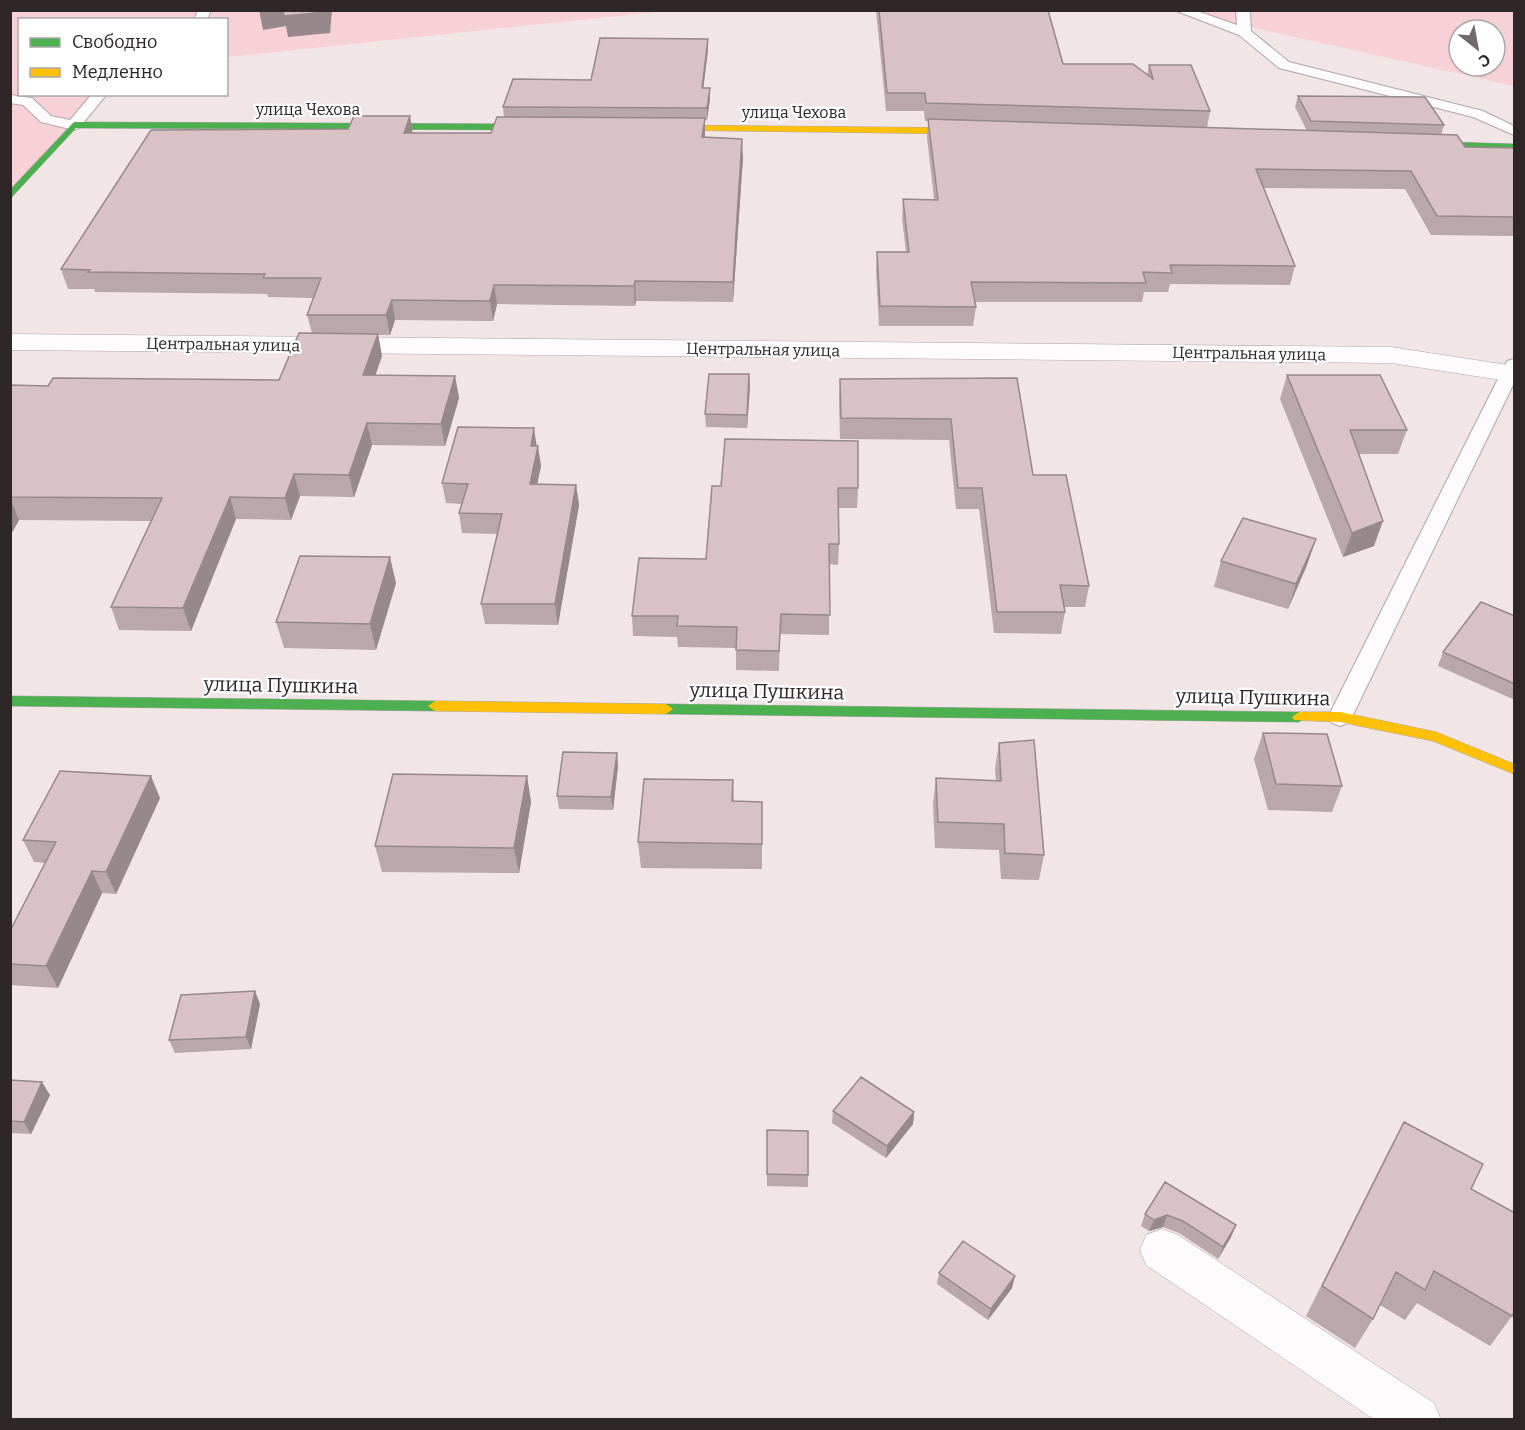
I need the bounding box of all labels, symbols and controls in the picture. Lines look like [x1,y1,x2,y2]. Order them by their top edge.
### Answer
legend [18,18,228,96]
north arrow [1447,18,1507,78]
text: Свободно [72,31,157,53]
text: С [1475,50,1494,71]
text: Медленно [72,61,163,83]
street label: улица Чехова [255,100,361,119]
street label: улица Чехова [741,103,847,122]
street label: Центральная улица [146,334,300,355]
street label: Центральная улица [686,339,840,360]
street label: Центральная улица [1172,343,1326,364]
street label: улица Пушкина [202,672,359,698]
street label: улица Пушкина [688,678,845,704]
street label: улица Пушкина [1174,684,1331,710]

